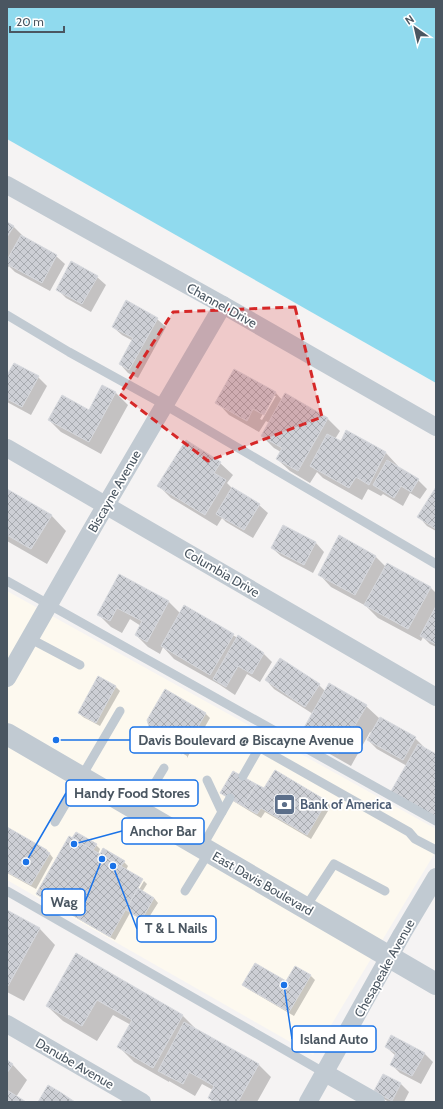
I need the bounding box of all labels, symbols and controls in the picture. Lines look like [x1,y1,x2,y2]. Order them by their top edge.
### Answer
scale bar [10,8,64,34]
north arrow [395,8,435,48]
text: N [402,12,417,28]
text: 20 m [16,14,44,29]
street label: Channel Drive [184,279,260,331]
street label: Biscayne Avenue [84,447,144,535]
street label: Columbia Drive [181,544,263,600]
callout: Davis Boulevard @ Biscayne Avenue [130,727,362,753]
text: Davis Boulevard @ Biscayne Avenue [138,731,354,749]
callout: Handy Food Stores [66,780,198,806]
text: Handy Food Stores [74,784,190,802]
bank icon: Bank of America [272,791,298,817]
place label: Bank of America [300,796,392,812]
callout: Anchor Bar [122,818,204,844]
text: Anchor Bar [130,822,197,840]
street label: East Davis Boulevard [210,848,316,918]
callout: Wag [42,889,85,915]
text: Wag [51,893,77,911]
callout: T & L Nails [137,916,216,942]
street label: Chesapeake Avenue [350,916,418,1020]
text: T & L Nails [145,919,207,937]
callout: Island Auto [292,1026,376,1052]
text: Island Auto [300,1030,368,1048]
street label: Danube Avenue [33,1034,117,1092]

